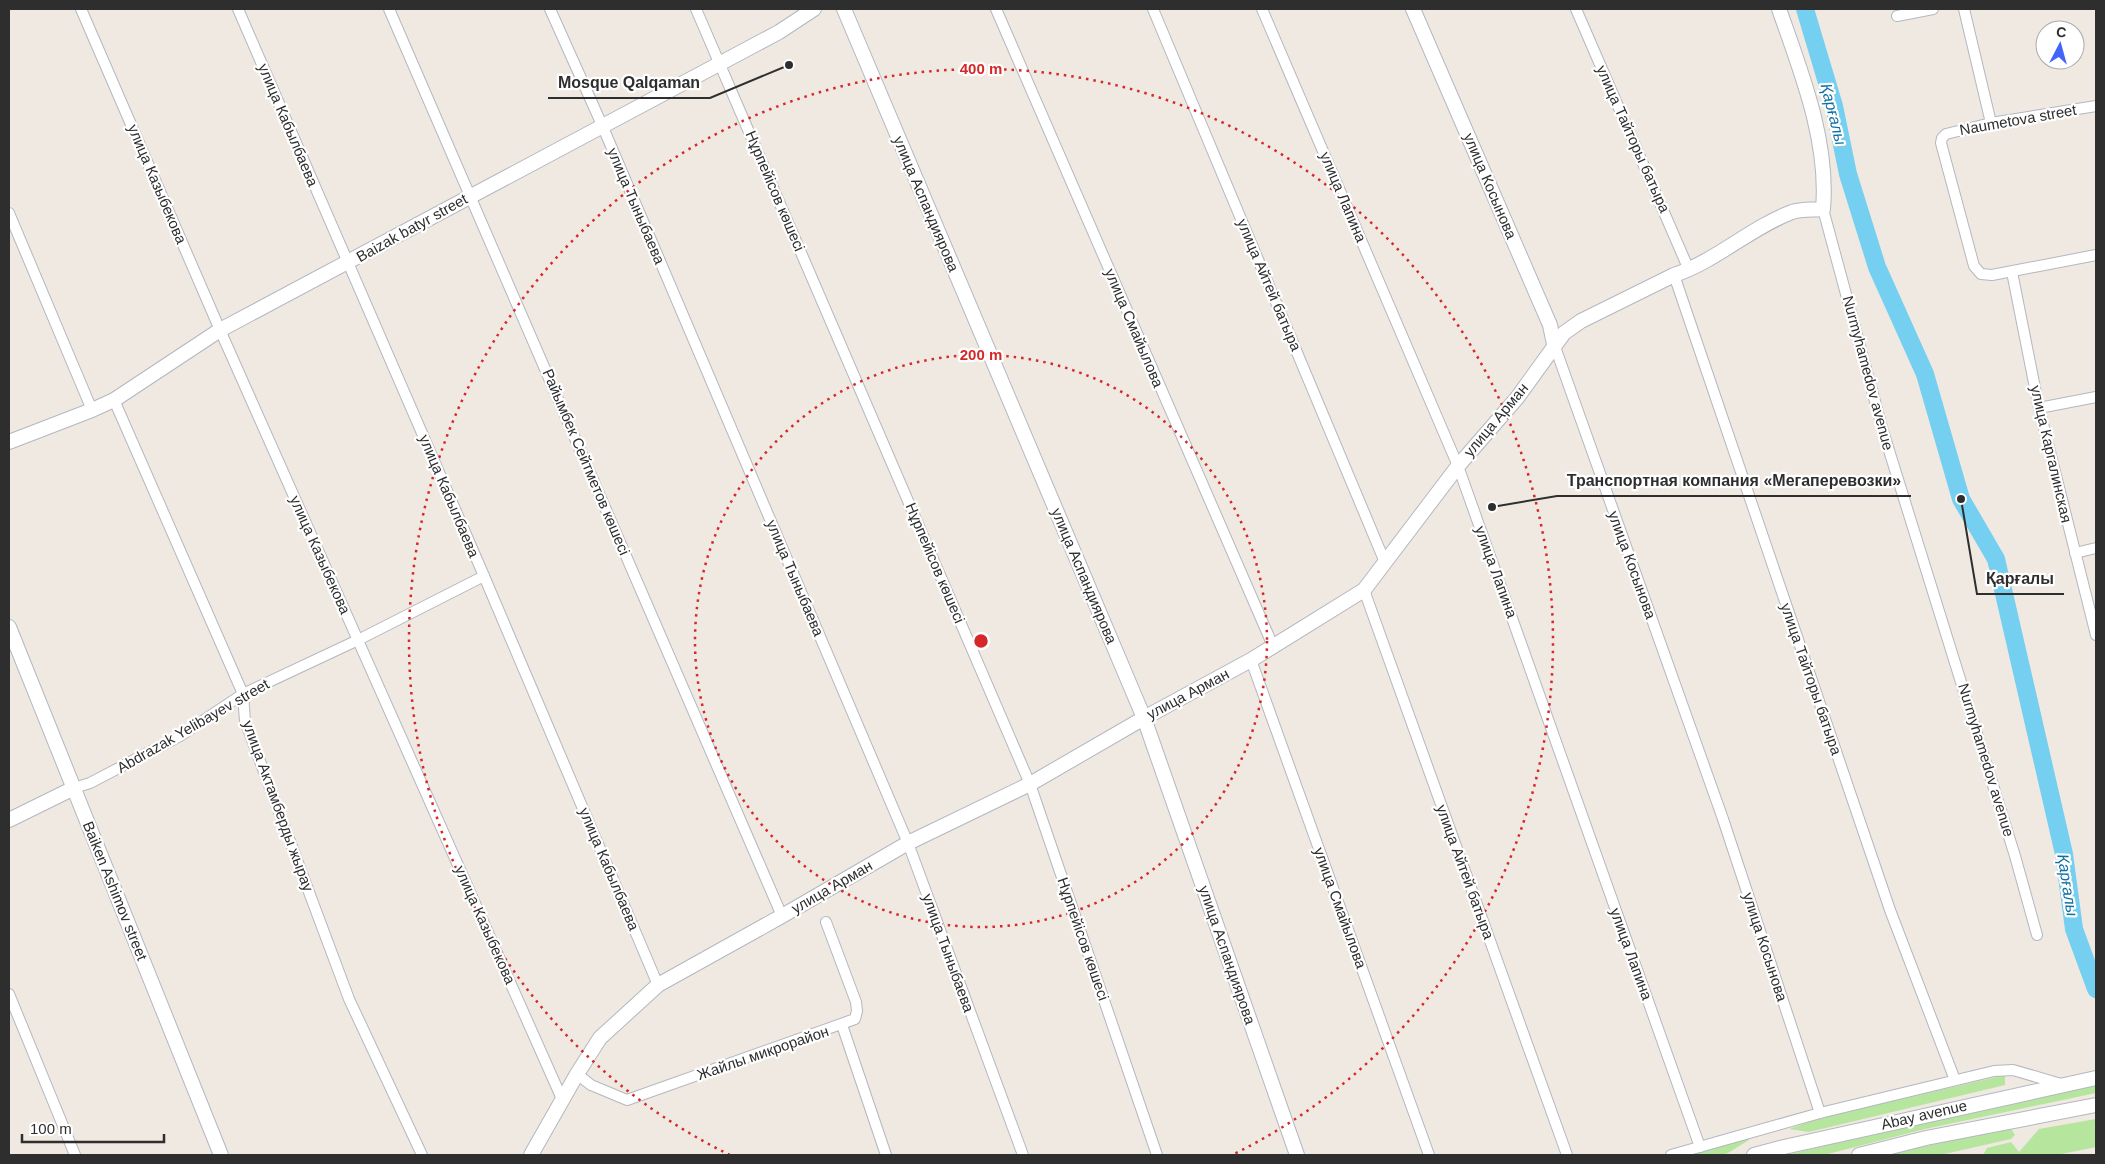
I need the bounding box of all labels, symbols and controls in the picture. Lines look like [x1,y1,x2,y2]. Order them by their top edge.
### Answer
north arrow [2035,20,2085,70]
text: С [2055,24,2067,41]
text: 400 m [960,60,1002,77]
street label: улица Кабылбаева [255,61,322,189]
street label: улица Тайторы батыра [1593,62,1674,216]
callout: Mosque Qalqaman [548,67,710,98]
text: Mosque Qalqaman [558,74,700,91]
water label: Қарғалы [1818,82,1849,147]
street label: Naumetova street [1958,101,2079,138]
street label: улица Казыбекова [125,122,191,247]
street label: Нұрпейісов көшесі [742,128,809,254]
street label: улица Косынова [1460,130,1521,242]
street label: улица Аспандиярова [890,133,963,275]
street label: улица Тыныбаева [604,145,669,267]
street label: улица Лапина [1317,149,1370,245]
street label: Baizak batyr street [353,190,471,265]
street label: улица Айтей батыра [1234,216,1305,354]
street label: улица Смайылова [1102,266,1167,390]
street label: Nurmyhamedov avenue [1840,294,1897,452]
text: 200 m [960,346,1002,363]
street label: Райымбек Сейтметов көшесі [539,366,633,557]
street label: улица Арман [1460,379,1531,460]
street label: улица Каргалинская [2027,383,2076,524]
street label: улица Кабылбаева [416,432,483,560]
callout: Транспортная компания «Мегаперевозки» [1557,465,1911,496]
text: Транспортная компания «Мегаперевозки» [1567,472,1901,489]
street label: улица Казыбекова [287,493,355,617]
street label: Нұрпейісов көшесі [902,500,969,626]
street label: улица Аспандиярова [1048,505,1121,647]
street label: улица Косынова [1605,509,1660,622]
street label: улица Тыныбаева [763,517,828,639]
street label: улица Лапина [1472,523,1521,621]
callout: Қарғалы [1977,563,2064,594]
text: Қарғалы [1986,570,2054,587]
street label: улица Тайторы батыра [1777,601,1846,758]
centre of rings [972,632,990,650]
street label: улица Арман [1144,665,1232,722]
street label: Abdrazak Yelibayev street [114,675,272,776]
street label: Nurmyhamedov avenue [1955,681,2018,838]
street label: улица Актамберды жырау [240,718,318,894]
street label: улица Айтей батыра [1433,802,1498,942]
street label: улица Кабылбаева [576,805,643,933]
street label: Baiken Ashimov street [80,819,151,964]
street label: улица Смайылова [1311,845,1370,971]
water label: Қарғалы [2054,853,2081,918]
street label: улица Арман [788,857,875,917]
street label: улица Казыбекова [452,863,520,987]
street label: Нұрпейісов көшесі [1054,875,1113,1003]
street label: улица Аспандиярова [1196,883,1259,1027]
street label: улица Косынова [1740,890,1791,1004]
street label: улица Тыныбаева [919,891,978,1015]
street label: улица Лапина [1607,905,1656,1003]
street label: Жайлы микрорайон [695,1022,831,1083]
street label: Abay avenue [1879,1096,1968,1133]
scale bar [22,1112,165,1144]
text: 100 m [30,1120,72,1137]

